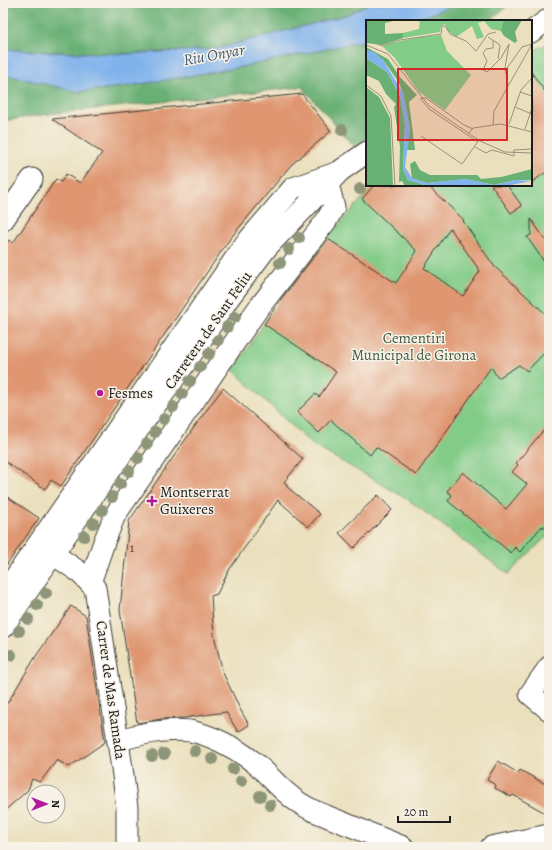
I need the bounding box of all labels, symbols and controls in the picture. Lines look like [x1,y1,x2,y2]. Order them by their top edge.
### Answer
inset map [366,20,532,186]
water label: Riu Onyar [182,39,247,71]
street label: Carretera de Sant Feliu [160,266,257,393]
park label: Cementiri Municipal de Girona [351,328,477,365]
place label: Fesmes [108,383,153,403]
marker: Fesmes [95,388,105,398]
place label: Montserrat Guixeres [160,482,229,519]
marker: Montserrat Guixeres [147,496,157,506]
house number: 1 [130,539,135,556]
street label: Carrer de Mas Ramada [91,619,131,761]
north arrow [26,784,66,824]
scale bar [398,798,450,824]
text: N [48,800,63,808]
text: 20 m [404,804,428,820]

